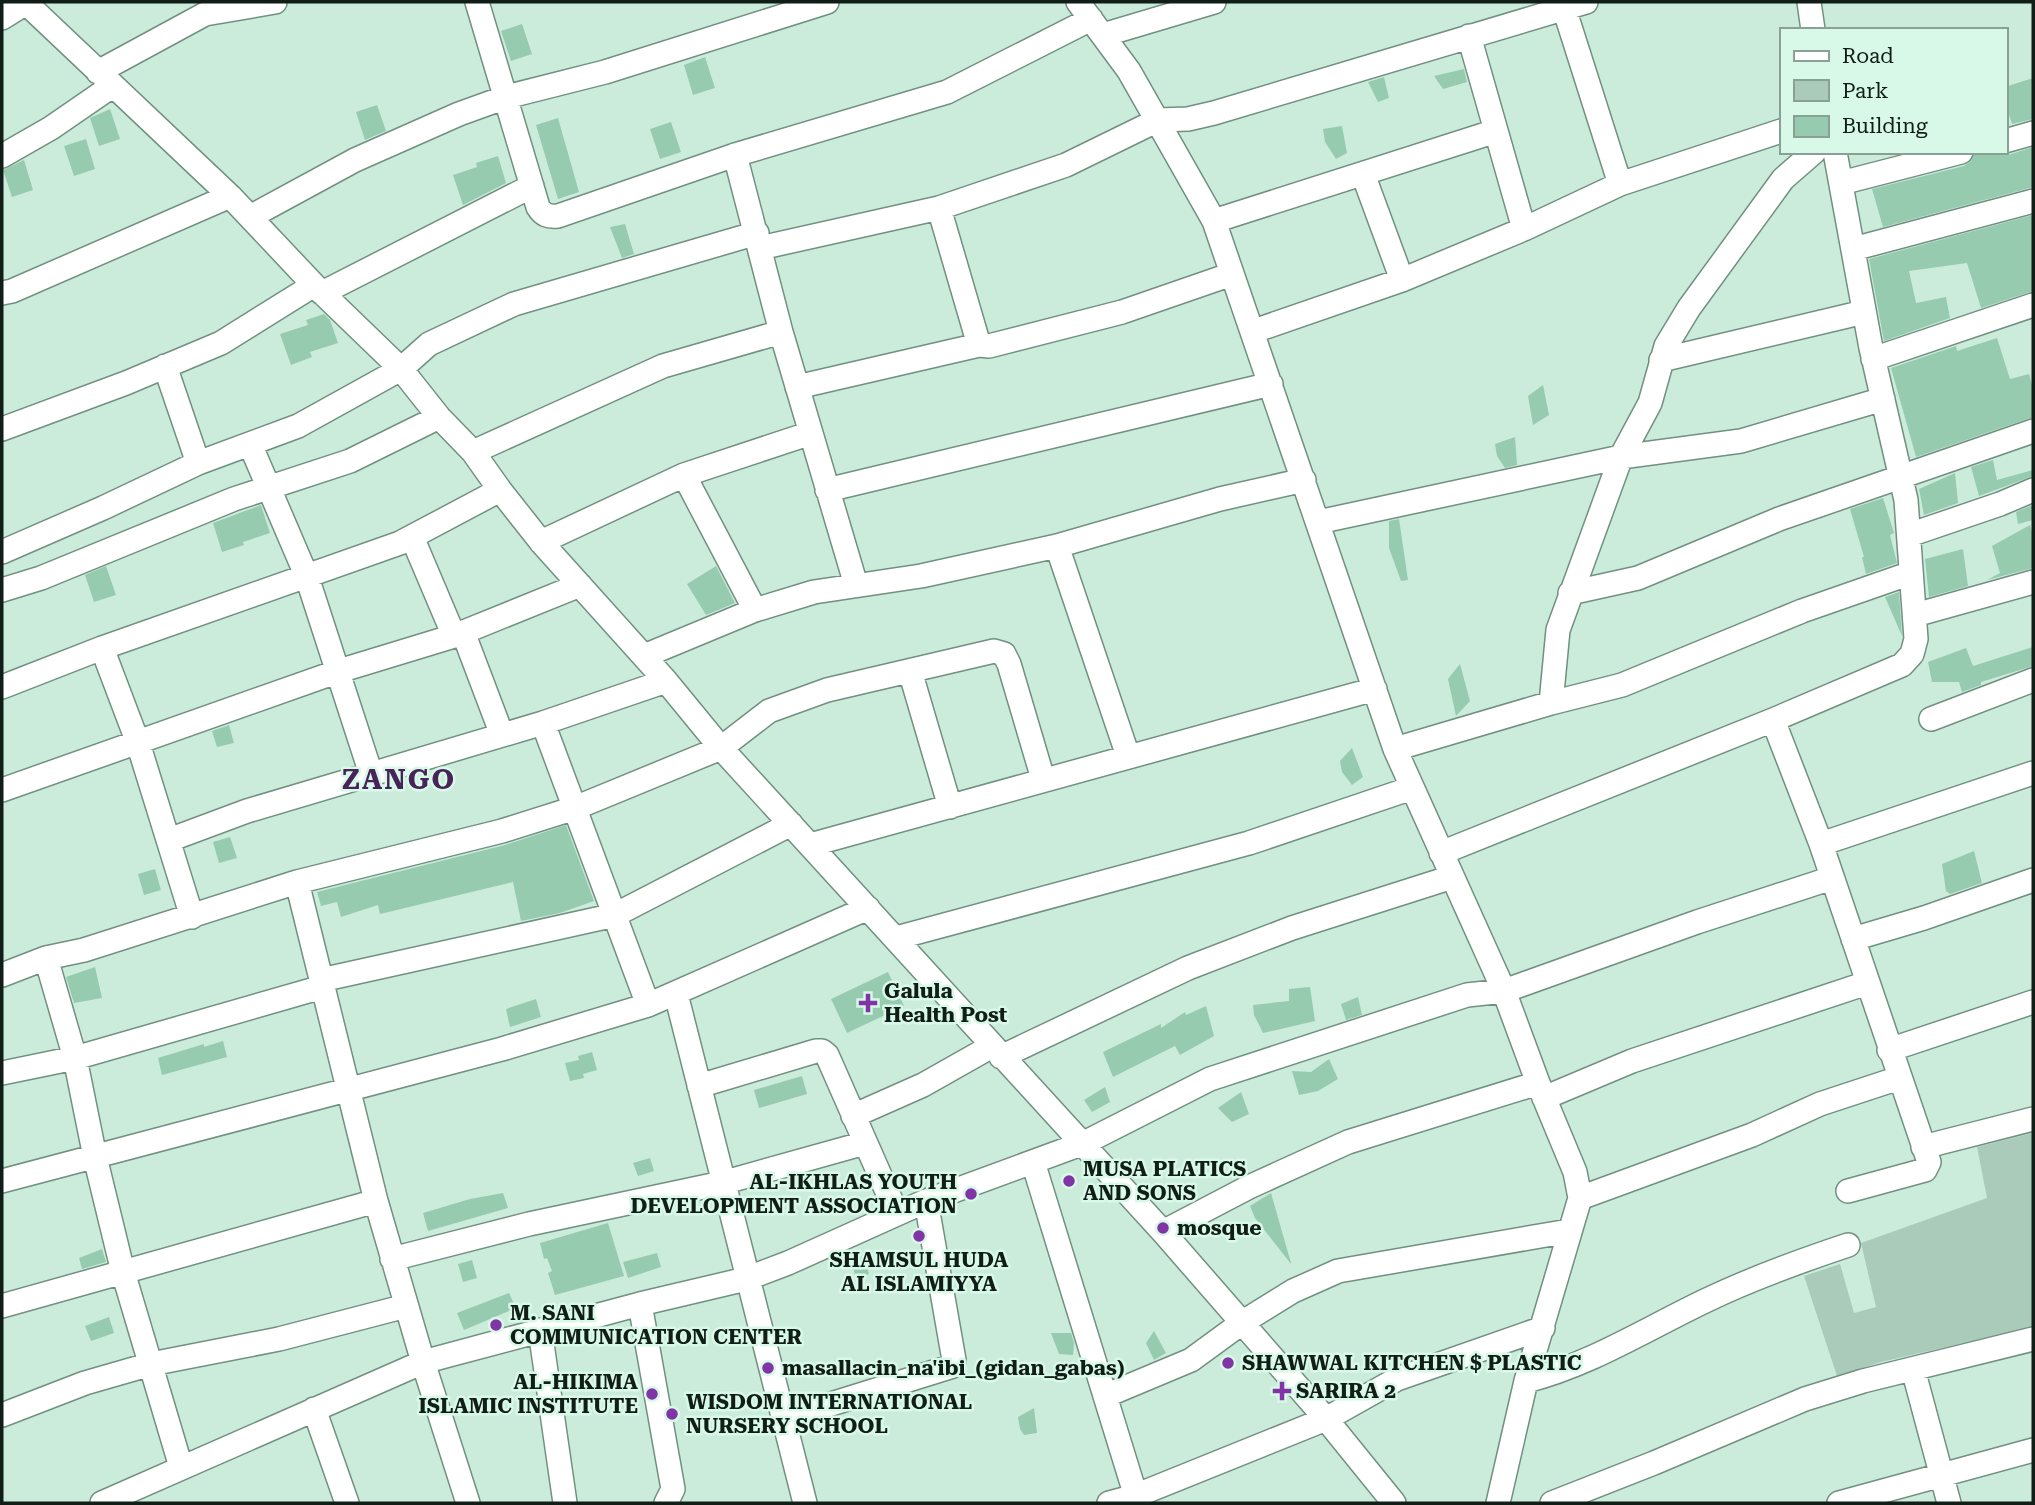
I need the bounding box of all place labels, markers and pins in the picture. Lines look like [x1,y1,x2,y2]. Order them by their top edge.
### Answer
place label: Galula Health Post [884,979,1008,1027]
marker: Galula Health Post [858,993,878,1013]
place label: MUSA PLATICS AND SONS [1083,1157,1246,1205]
place label: AL-IKHLAS YOUTH DEVELOPMENT ASSOCIATION [630,1170,957,1218]
marker: MUSA PLATICS AND SONS [1061,1173,1077,1189]
marker: AL-IKHLAS YOUTH DEVELOPMENT ASSOCIATION [963,1186,979,1202]
place label: mosque [1177,1216,1262,1240]
marker: mosque [1155,1220,1171,1236]
marker: SHAMSUL HUDA AL ISLAMIYYA [911,1228,927,1244]
place label: SHAMSUL HUDA AL ISLAMIYYA [830,1248,1008,1296]
place label: M. SANI COMMUNICATION CENTER [510,1301,803,1349]
marker: M. SANI COMMUNICATION CENTER [488,1317,504,1333]
place label: SHAWWAL KITCHEN $ PLASTIC [1242,1351,1582,1375]
marker: SHAWWAL KITCHEN $ PLASTIC [1220,1355,1236,1371]
place label: masallacin_na'ibi_(gidan_gabas) [782,1356,1124,1380]
marker: masallacin_na'ibi_(gidan_gabas) [760,1360,776,1376]
place label: AL-HIKIMA ISLAMIC INSTITUTE [418,1370,638,1418]
place label: SARIRA 2 [1296,1379,1396,1403]
marker: SARIRA 2 [1274,1383,1290,1399]
marker: AL-HIKIMA ISLAMIC INSTITUTE [644,1386,660,1402]
place label: WISDOM INTERNATIONAL NURSERY SCHOOL [686,1390,972,1438]
marker: WISDOM INTERNATIONAL NURSERY SCHOOL [664,1406,680,1422]

